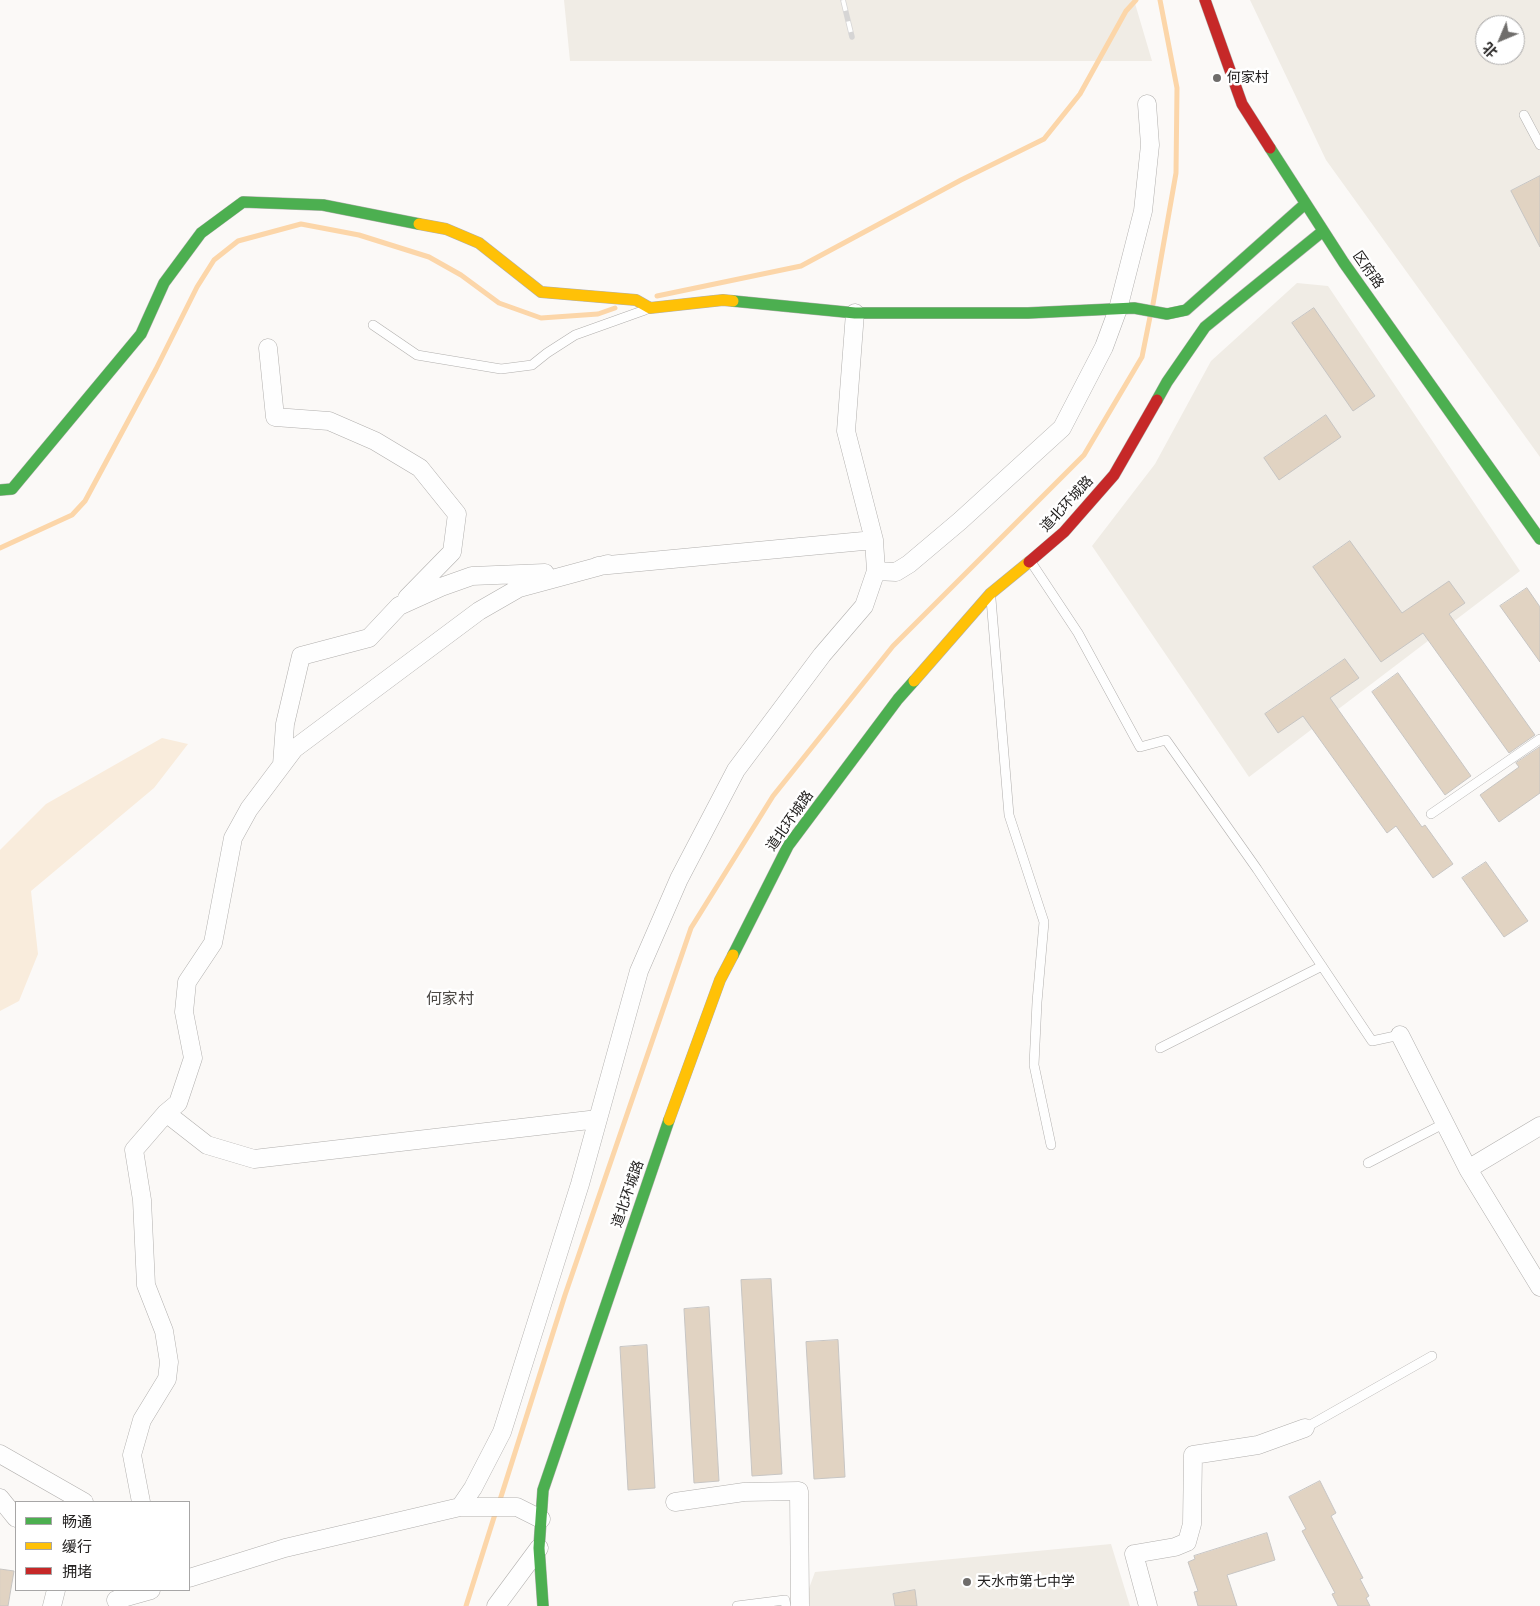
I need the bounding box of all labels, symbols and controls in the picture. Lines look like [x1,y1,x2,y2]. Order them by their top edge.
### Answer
north arrow [1475,15,1525,65]
text: 北 [1479,39,1501,61]
place label: 何家村 [1227,70,1269,86]
marker: 何家村 [1211,72,1223,84]
street label: 区府路 [1349,248,1387,292]
street label: 道北环城路 [1037,473,1097,535]
street label: 道北环城路 [763,788,817,854]
district label: 何家村 [426,989,474,1009]
street label: 道北环城路 [609,1158,647,1230]
legend [15,1501,190,1591]
text: 畅通 [62,1513,92,1531]
text: 缓行 [62,1538,92,1556]
text: 拥堵 [62,1563,92,1581]
place label: 天水市第七中学 [977,1574,1075,1590]
marker: 天水市第七中学 [961,1576,973,1588]

